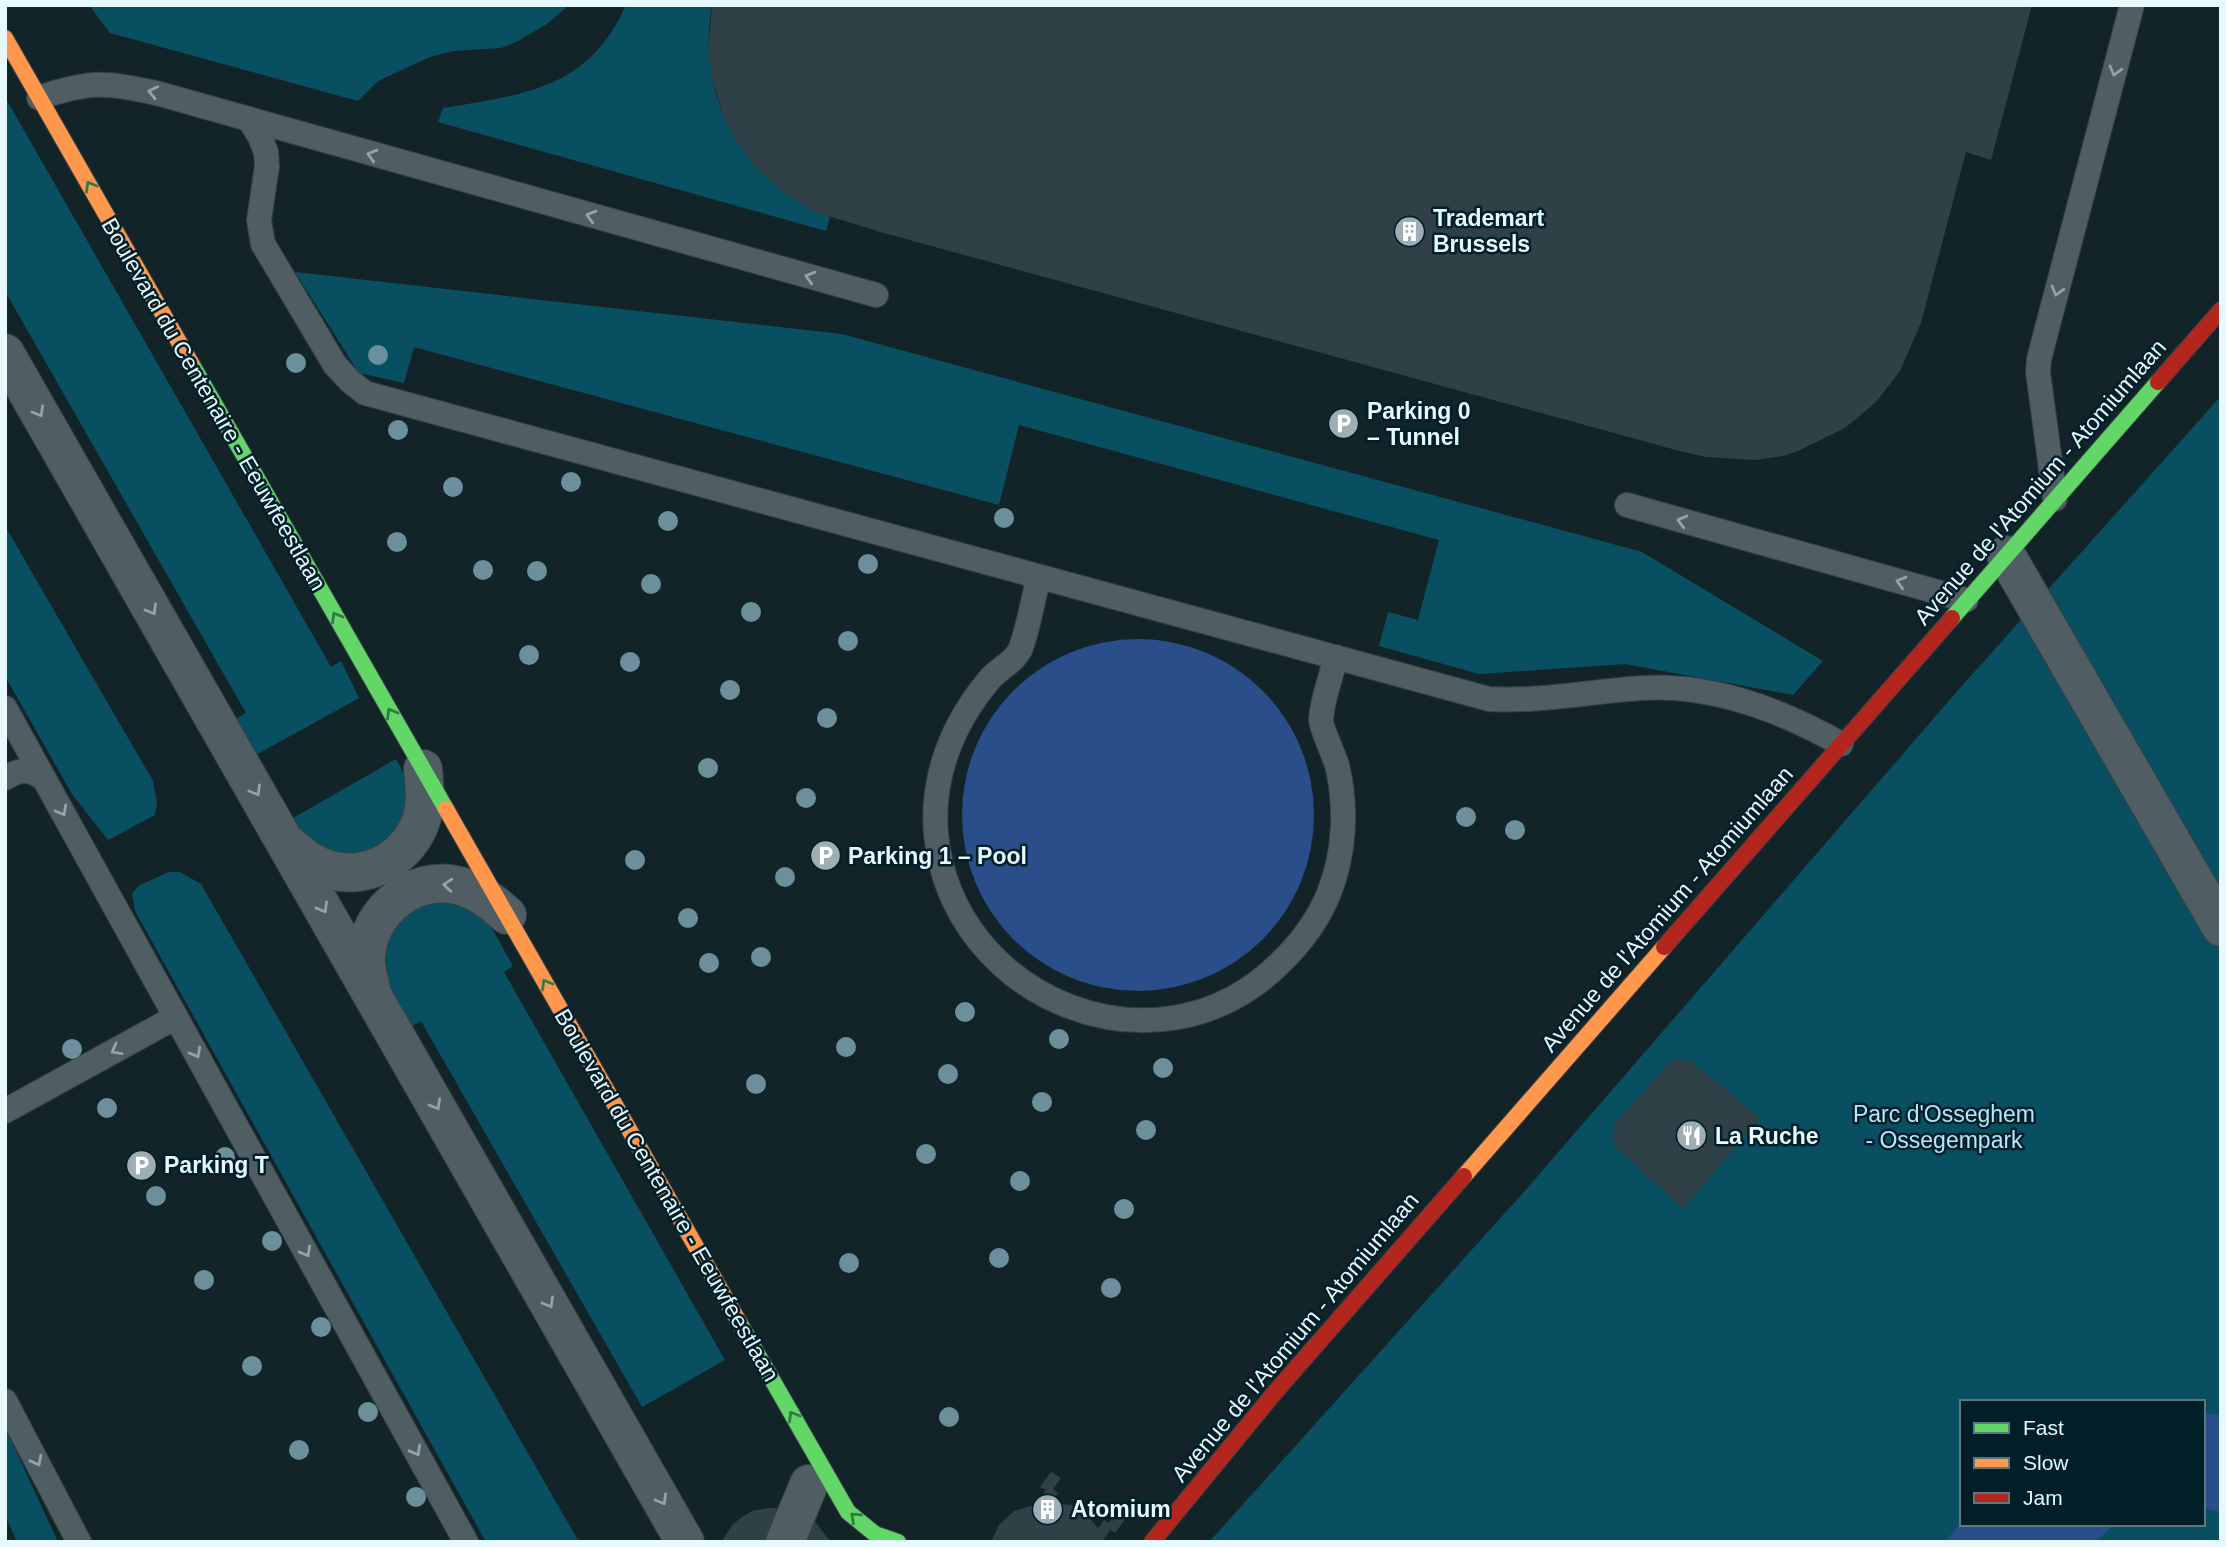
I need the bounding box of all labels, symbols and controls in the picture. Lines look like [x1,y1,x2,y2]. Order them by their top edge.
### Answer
one-way arrow [2109,65,2123,77]
one-way arrow [147,86,159,101]
one-way arrow [366,148,378,163]
one-way arrow [85,181,98,193]
place label: Trademart Brussels [1433,205,1545,257]
one-way arrow [585,210,597,224]
street label: Boulevard du Centenaire - Eeuwfeestlaan [96,213,332,595]
building icon: Trademart Brussels [1393,214,1427,248]
one-way arrow [804,271,816,285]
one-way arrow [2050,285,2065,297]
street label: Avenue de l'Atomium - Atomiumlaan [1909,334,2171,630]
place label: Parking 0 – Tunnel [1367,398,1471,450]
one-way arrow [31,405,44,418]
parking icon: Parking 0 – Tunnel [1327,407,1361,441]
one-way arrow [1676,514,1688,529]
one-way arrow [1895,576,1907,590]
one-way arrow [144,602,157,615]
one-way arrow [331,612,344,625]
one-way arrow [386,708,399,720]
street label: Avenue de l'Atomium - Atomiumlaan [1536,761,1798,1057]
one-way arrow [248,783,261,796]
one-way arrow [54,804,67,816]
parking icon: Parking 1 – Pool [808,839,842,873]
place label: Parking 1 – Pool [848,843,1027,869]
one-way arrow [442,878,453,893]
one-way arrow [315,901,328,913]
one-way arrow [541,979,554,992]
street label: Boulevard du Centenaire - Eeuwfeestlaan [549,1004,785,1386]
one-way arrow [111,1042,123,1055]
one-way arrow [188,1045,201,1058]
one-way arrow [428,1098,441,1111]
park label: Parc d'Osseghem - Ossegempark [1853,1101,2035,1153]
restaurant icon: La Ruche [1675,1119,1709,1153]
place label: La Ruche [1715,1123,1819,1149]
parking icon: Parking T [124,1148,158,1182]
place label: Parking T [164,1152,269,1178]
street label: Avenue de l'Atomium - Atomiumlaan [1166,1187,1424,1487]
one-way arrow [298,1245,311,1257]
one-way arrow [541,1295,554,1308]
legend [1960,1400,2205,1526]
one-way arrow [788,1411,801,1423]
text: Fast [2023,1416,2064,1439]
one-way arrow [408,1444,421,1456]
text: Slow [2023,1451,2069,1474]
one-way arrow [29,1454,43,1466]
text: Jam [2023,1486,2063,1509]
building icon: Atomium [1031,1492,1065,1526]
one-way arrow [654,1493,667,1506]
place label: Atomium [1071,1496,1171,1522]
one-way arrow [850,1512,863,1525]

